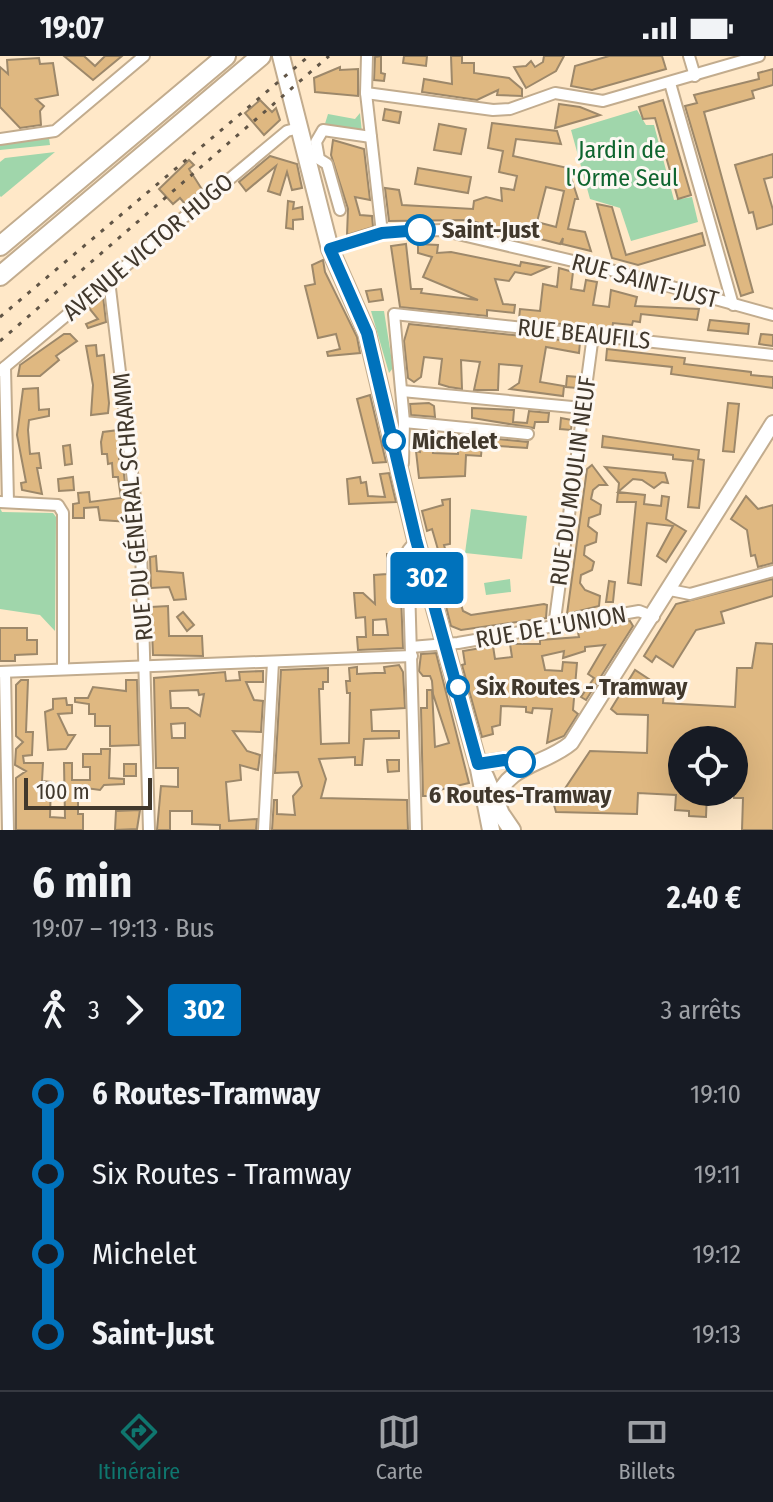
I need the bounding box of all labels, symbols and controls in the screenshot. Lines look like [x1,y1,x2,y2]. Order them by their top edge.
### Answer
text: 19:07 [40,10,104,46]
park label: Jardin de l'Orme Seul [566,136,678,192]
street label: AVENUE VICTOR HUGO [57,168,239,326]
marker: Saint-Just [405,215,435,245]
place label: Saint-Just [442,216,540,244]
street label: RUE SAINT-JUST [569,248,721,314]
street label: RUE BEAUFILS [516,313,652,355]
street label: RUE DU GÉNÉRAL SCHRAMM [106,372,159,642]
street label: RUE DU MOULIN NEUF [544,374,602,588]
place label: Michelet [412,427,498,455]
marker: Michelet [383,430,405,452]
line badge: 302 [381,552,473,604]
text: 302 [406,561,448,594]
street label: RUE DE L'UNION [474,600,628,654]
place label: Six Routes - Tramway [476,673,688,701]
marker: Six Routes - Tramway [447,676,469,698]
map controls [668,726,748,806]
button: locate [668,726,748,806]
marker: 6 Routes-Tramway [505,747,535,777]
scale bar [24,774,152,810]
text: 100 m [36,778,90,805]
place label: 6 Routes-Tramway [429,781,612,809]
text: 6 min [32,856,132,909]
text: 2.40 € [667,880,741,916]
text: 19:07 – 19:13 · Bus [32,913,214,944]
icon: walk [32,988,76,1032]
icon: forward [112,988,156,1032]
text: 302 [184,993,225,1026]
text: 3 [88,995,100,1026]
text: 3 arrêts [661,995,741,1026]
text: 6 Routes-Tramway [92,1076,320,1112]
text: 19:10 [690,1079,741,1110]
text: Six Routes - Tramway [92,1156,351,1192]
text: 19:11 [694,1159,741,1190]
text: Michelet [92,1236,197,1272]
text: 19:12 [692,1239,741,1270]
text: Saint-Just [92,1316,214,1352]
text: 19:13 [692,1319,741,1350]
tab: Itinéraire [98,1410,180,1485]
tab: Carte [376,1410,423,1485]
tab: Billets [619,1410,675,1485]

